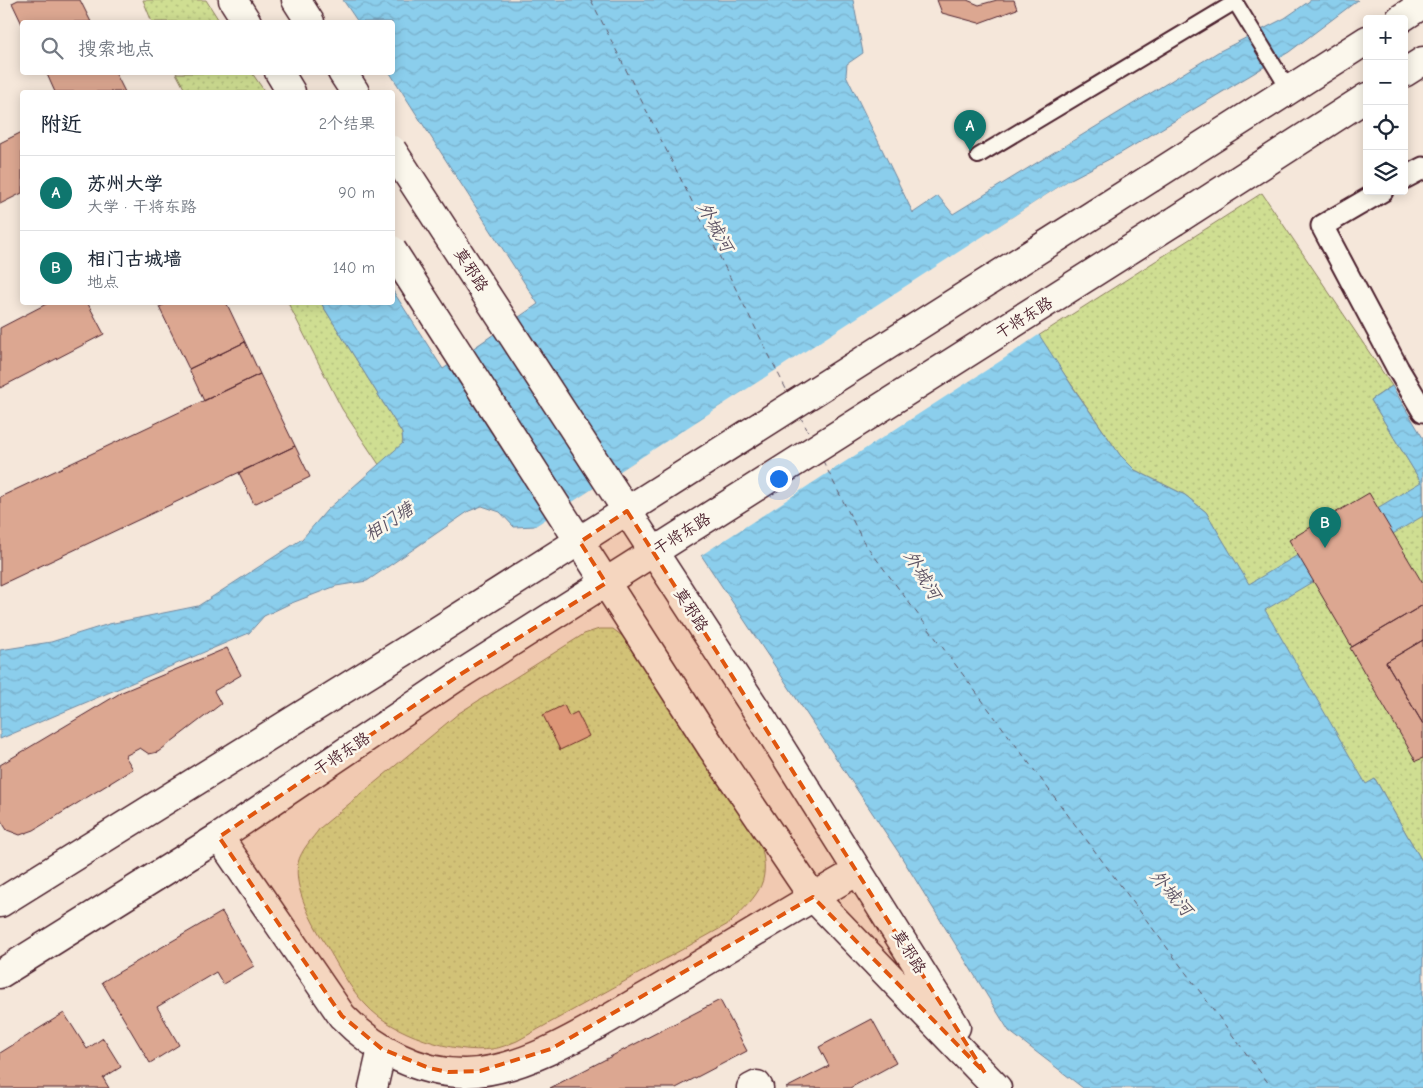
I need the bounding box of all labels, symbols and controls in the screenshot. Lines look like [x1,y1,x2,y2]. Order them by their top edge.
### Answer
map controls [1363,15,1408,195]
button: + [1363,15,1408,60]
search box [20,20,395,75]
icon: search [38,34,66,62]
text: 搜索地点 [78,38,154,60]
button: − [1363,60,1408,105]
button: locate [1363,105,1408,150]
pin: A [954,110,986,151]
text: 附近 [40,112,82,136]
text: 2个结果 [319,115,375,133]
button: layers [1363,150,1408,195]
text: 苏州大学 [87,173,163,195]
text: A [52,184,60,202]
text: 90 m [338,184,375,202]
text: 大学 · 干将东路 [87,198,197,216]
water label: 外城河 [693,198,739,258]
street label: 莫邪路 [450,245,492,295]
text: 相门古城墙 [87,248,182,270]
text: B [51,259,61,277]
text: 140 m [333,259,375,277]
text: 地点 [87,273,119,291]
street label: 干将东路 [992,293,1056,343]
your location [766,466,792,492]
water label: 相门塘 [361,497,419,546]
pin: B [1309,507,1341,548]
street label: 干将东路 [650,509,714,559]
water label: 外城河 [899,546,946,606]
street label: 莫邪路 [670,585,712,635]
street label: 干将东路 [310,729,374,779]
water label: 外城河 [1145,866,1199,923]
street label: 莫邪路 [889,927,929,977]

